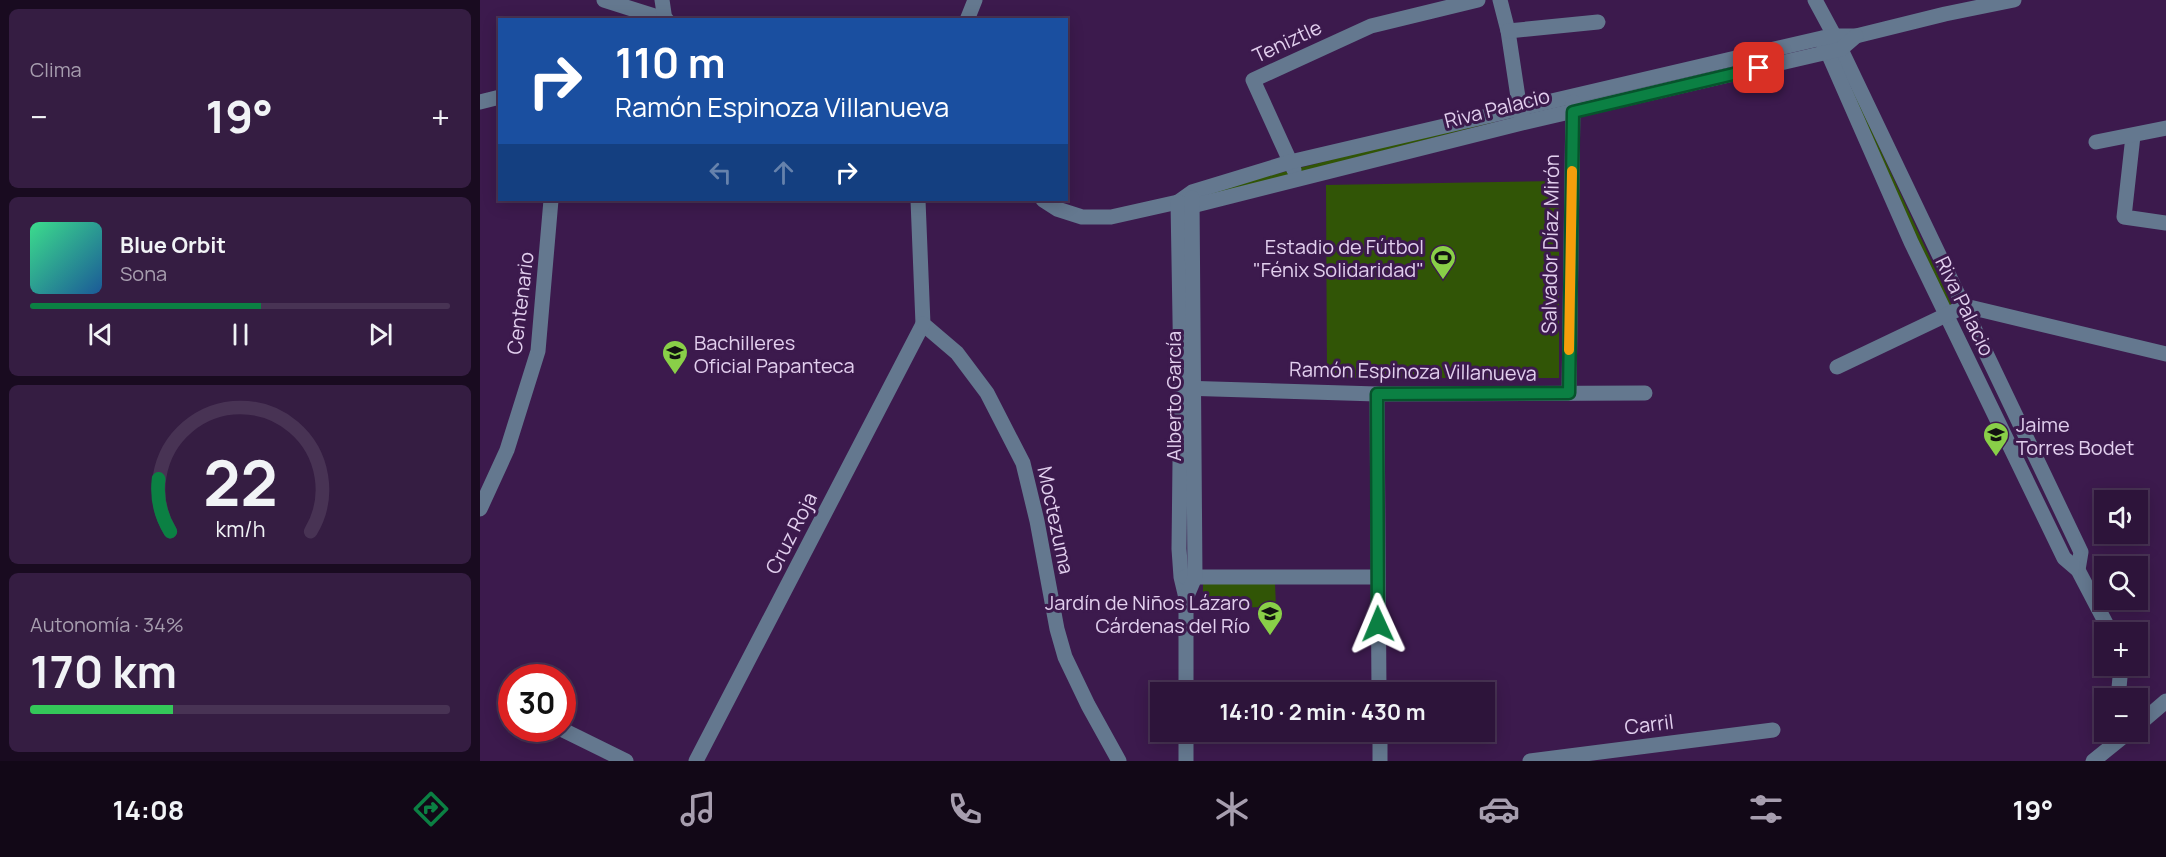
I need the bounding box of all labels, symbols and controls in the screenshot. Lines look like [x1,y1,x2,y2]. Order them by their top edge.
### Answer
street label: Teniztle [1248,13,1326,69]
text: 110 m [615,33,726,91]
icon: right [516,42,594,120]
pin [1733,42,1784,93]
icon: arrive [1742,51,1775,84]
text: Clima [30,56,82,83]
street label: Riva Palacio [1441,82,1553,134]
text: 19° [205,85,273,147]
text: Ramón Espinoza Villanueva [615,88,949,125]
text: − [30,94,48,139]
text: + [431,94,450,139]
street label: Salvador Díaz Mirón [1535,154,1565,334]
icon: left [704,156,737,189]
icon: ahead [767,156,800,189]
icon: right [830,156,863,189]
text: Blue Orbit [120,230,226,260]
place label: Estadio de Fútbol "Fénix Solidaridad" [1253,233,1424,283]
sports icon: Estadio de Fútbol "Fénix Solidaridad" [1428,243,1458,281]
street label: Centenario [500,250,540,356]
street label: Riva Palacio [1929,252,2001,360]
text: Sona [120,260,167,287]
icon: previous [84,318,117,351]
icon: pause [224,318,257,351]
icon: next [364,318,397,351]
place label: Bachilleres Oficial Papanteca [694,329,855,379]
street label: Alberto García [1160,331,1187,461]
school or university icon: Bachilleres Oficial Papanteca [660,338,690,376]
street label: Ramón Espinoza Villanueva [1289,355,1537,387]
place label: Jaime Torres Bodet [2016,411,2134,461]
school or university icon: Jaime Torres Bodet [1981,420,2011,458]
text: 22 [203,439,277,525]
street label: Moctezuma [1031,464,1081,576]
street label: Cruz Roja [759,487,823,579]
map controls [2094,490,2148,742]
button: sound [2094,490,2148,544]
text: km/h [215,514,265,543]
button: search [2094,556,2148,610]
place label: Jardín de Niños Lázaro Cárdenas del Río [1045,589,1250,639]
position arrow [1346,592,1410,656]
school or university icon: Jardín de Niños Lázaro Cárdenas del Río [1255,599,1285,637]
text: Autonomía · 34% [30,611,184,638]
button: + [2094,622,2148,676]
text: 170 km [30,640,177,702]
speed limit sign: 30 [498,664,576,742]
button: − [2094,688,2148,742]
text: 14:10 · 2 min · 430 m [1219,697,1426,727]
street label: Carril [1623,708,1675,740]
icon: directions [410,788,452,830]
icon: music [677,788,719,830]
icon: phone [944,788,986,830]
icon: climate [1211,788,1253,830]
icon: car [1478,788,1520,830]
icon: filters [1745,788,1787,830]
text: 14:08 [113,791,184,828]
text: 19° [2013,791,2053,828]

